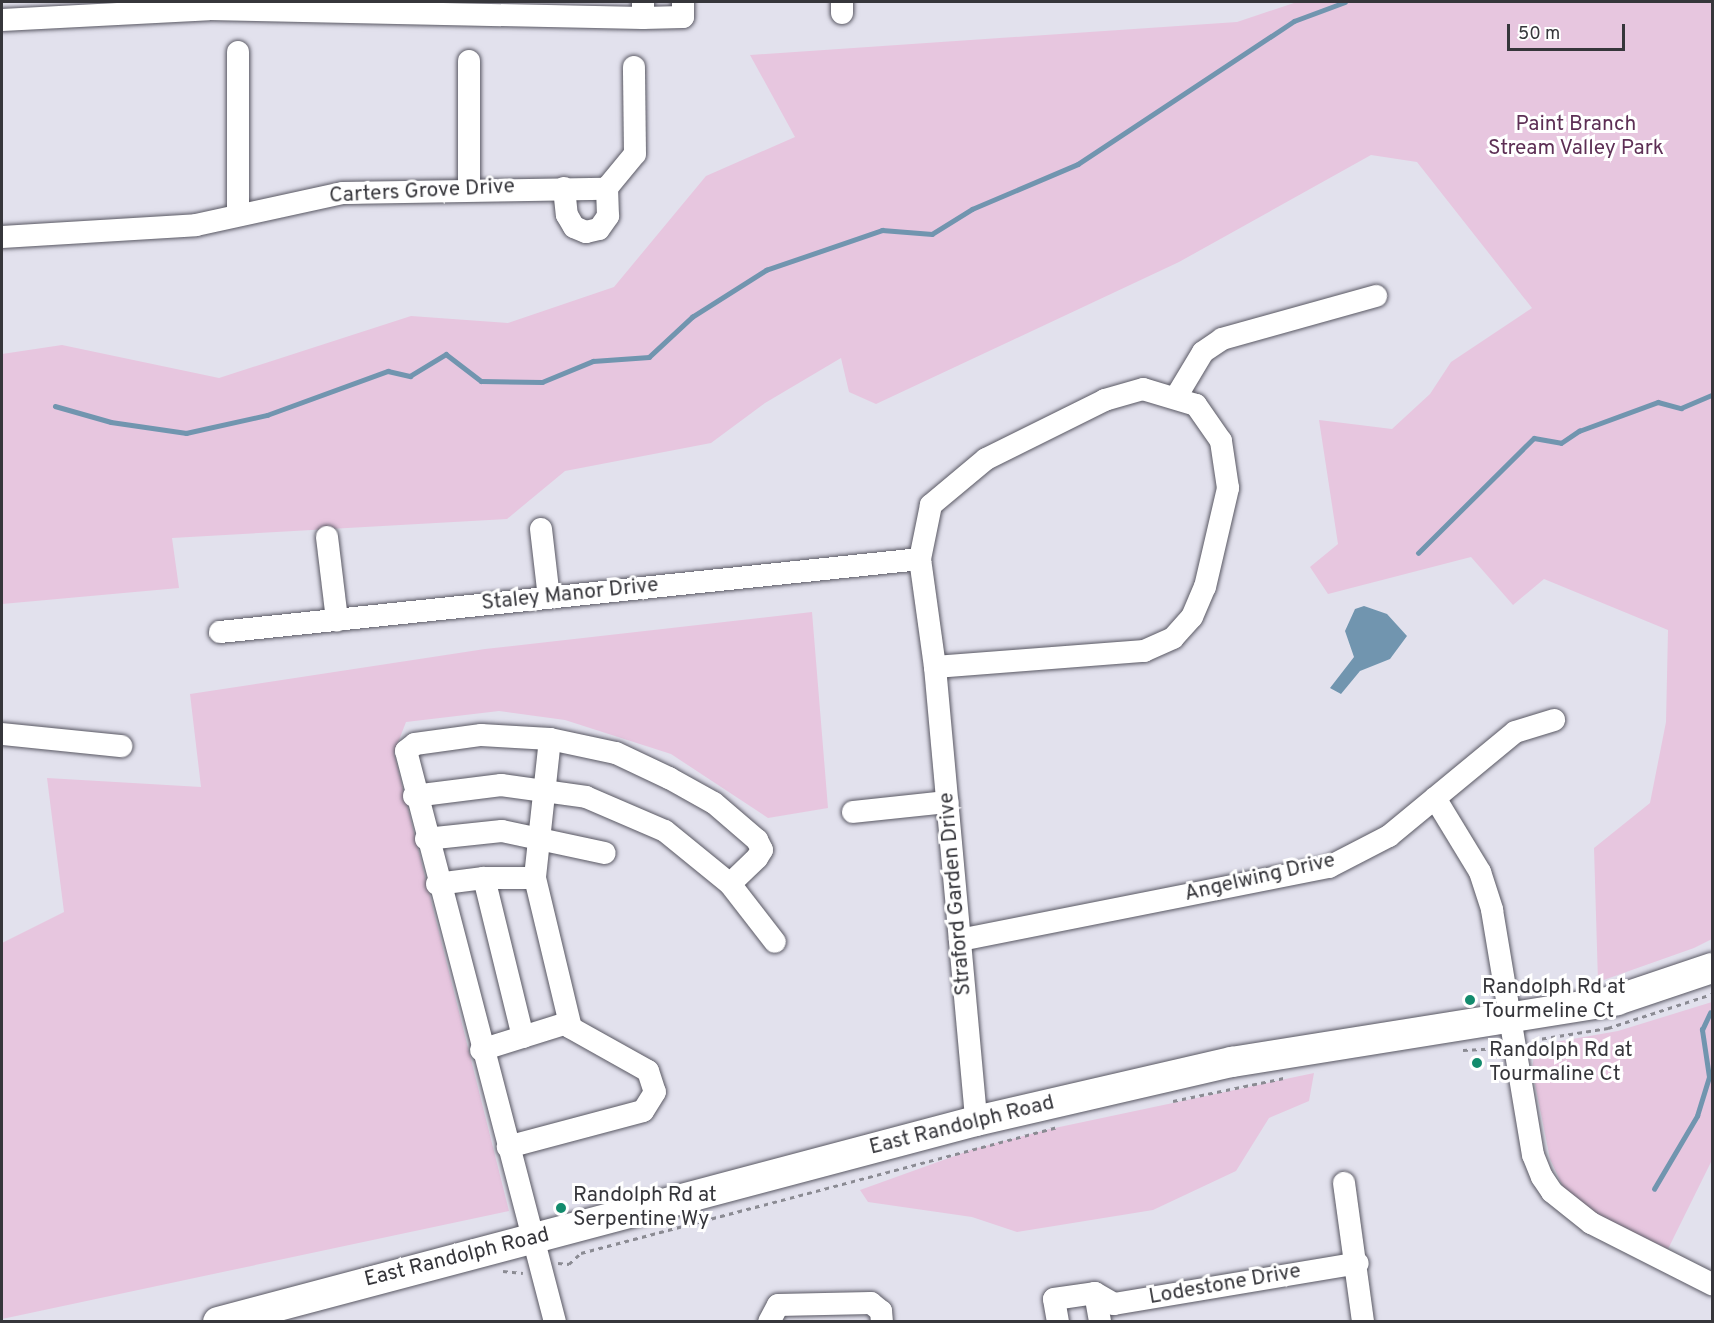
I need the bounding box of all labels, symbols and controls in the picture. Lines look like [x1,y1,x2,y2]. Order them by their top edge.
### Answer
scale bar [1510,12,1628,50]
text: 50 m [1518,23,1560,46]
park label: Paint Branch Stream Valley Park [1488,112,1664,162]
street label: Carters Grove Drive [329,175,515,209]
street label: Staley Manor Drive [480,573,660,617]
street label: Straford Garden Drive [935,791,977,997]
street label: Angelwing Drive [1182,848,1338,908]
place label: Randolph Rd at Tourmeline Ct [1482,975,1626,1025]
marker: Randolph Rd at Tourmeline Ct [1463,993,1477,1007]
place label: Randolph Rd at Tourmaline Ct [1489,1038,1633,1088]
marker: Randolph Rd at Tourmaline Ct [1470,1056,1484,1070]
street label: East Randolph Road [867,1091,1057,1161]
place label: Randolph Rd at Serpentine Wy [573,1183,717,1233]
marker: Randolph Rd at Serpentine Wy [554,1201,568,1215]
street label: East Randolph Road [362,1223,552,1293]
street label: Lodestone Drive [1147,1259,1303,1311]

